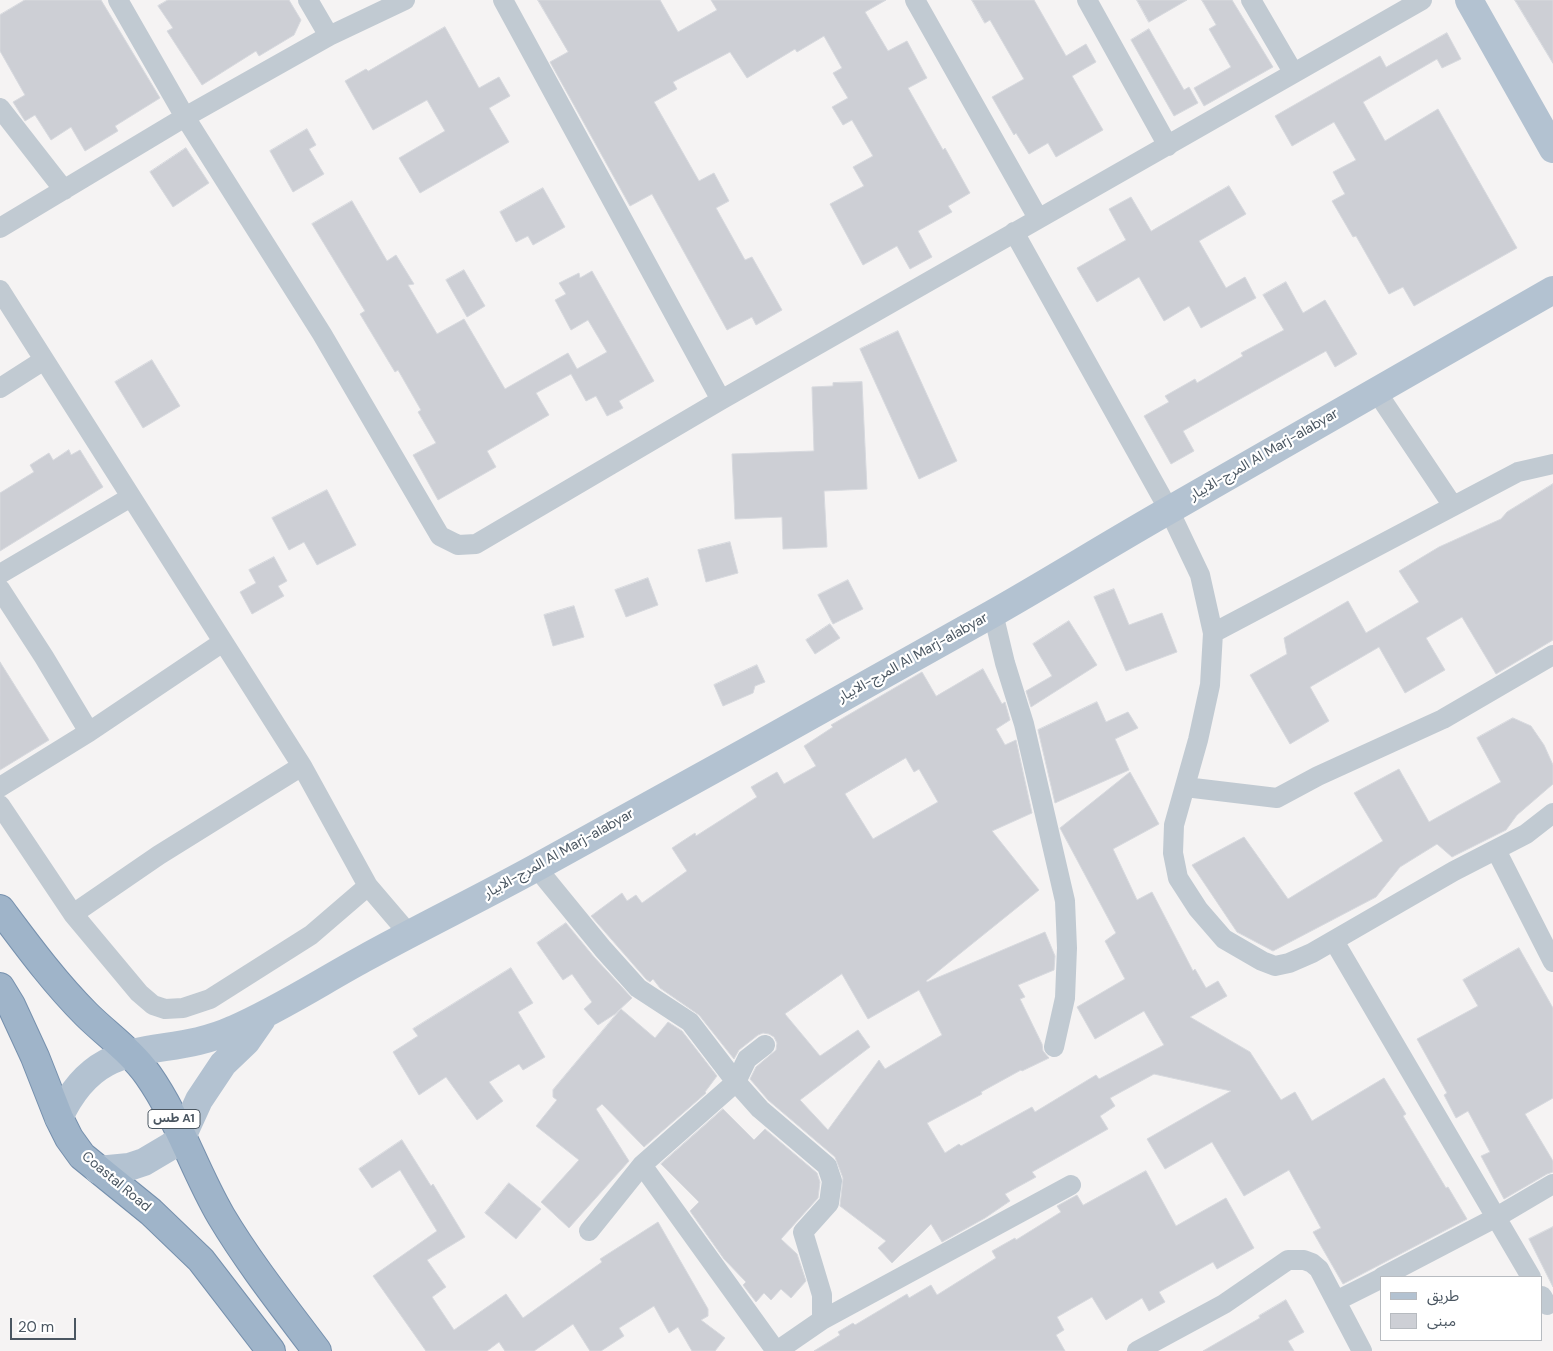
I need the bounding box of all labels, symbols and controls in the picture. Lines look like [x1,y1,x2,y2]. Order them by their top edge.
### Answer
street label: المرج-الابيار Al Marj-alabyar [1187,405,1341,505]
street label: المرج-الابيار Al Marj-alabyar [835,610,991,706]
street label: المرج-الابيار Al Marj-alabyar [481,806,637,902]
road number: طس A1 [148,1110,200,1128]
street label: Coastal Road [78,1148,154,1216]
legend [1380,1276,1543,1341]
text: طريق [1427,1286,1459,1306]
scale bar [12,1308,79,1340]
text: مبنى [1427,1311,1456,1331]
text: 20 m [18,1317,54,1337]

